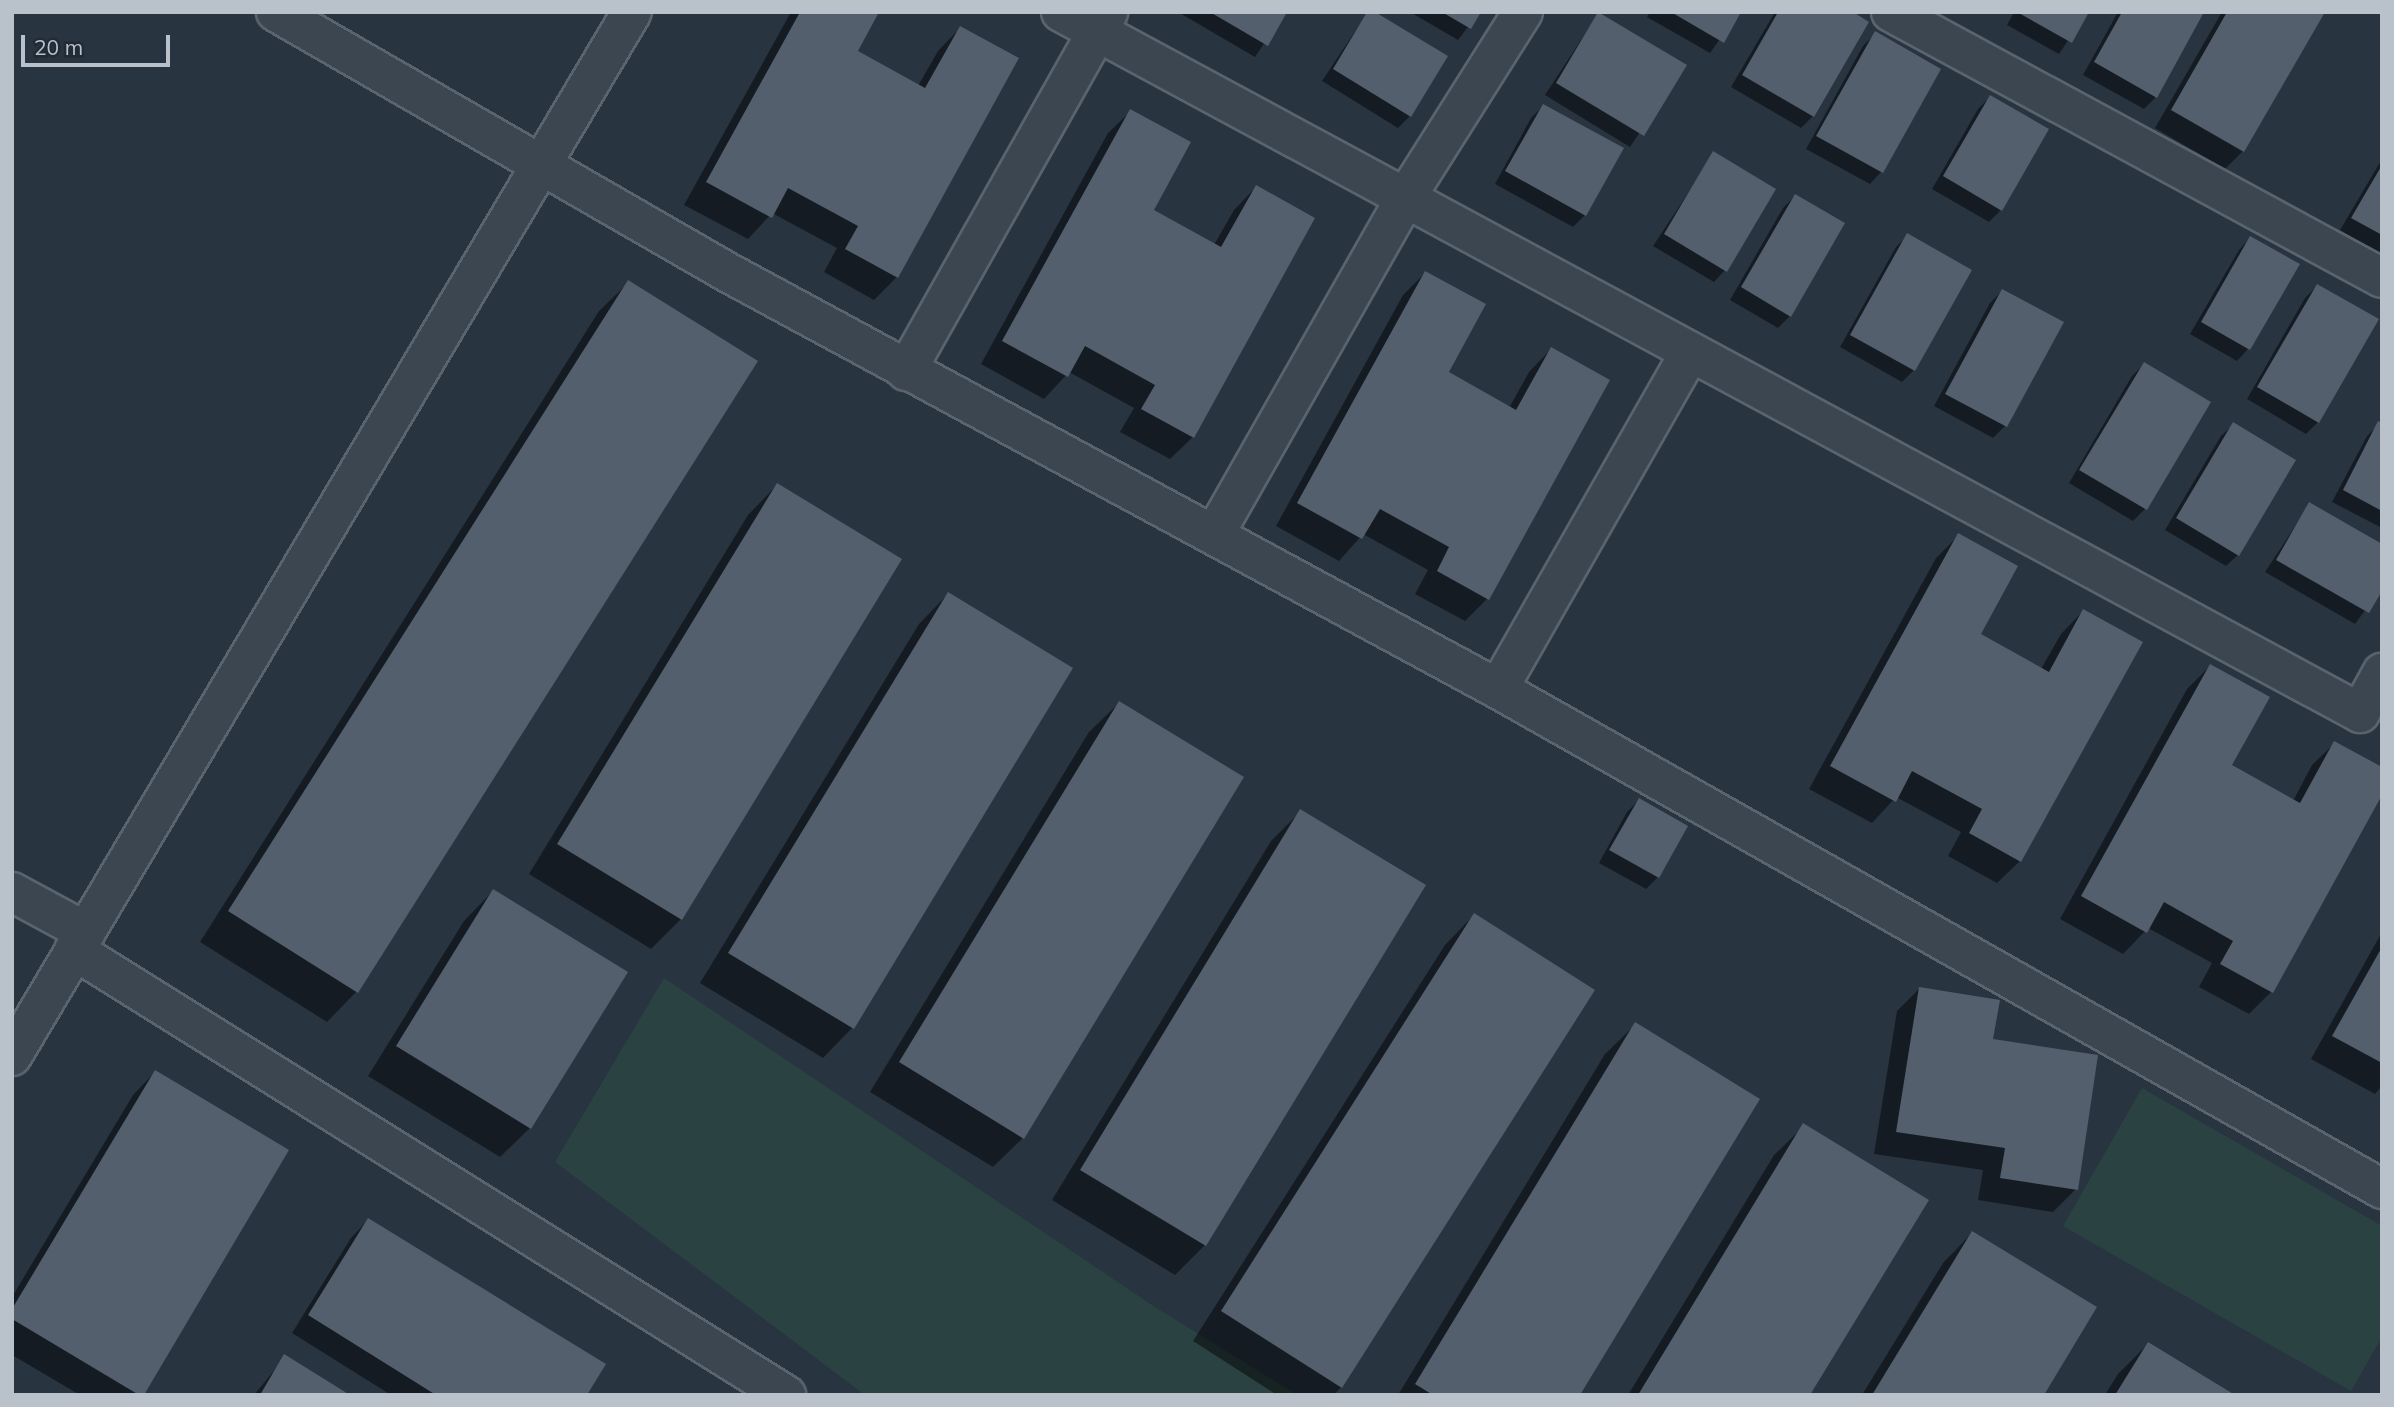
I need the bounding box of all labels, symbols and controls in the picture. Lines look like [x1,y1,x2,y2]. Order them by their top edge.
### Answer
scale bar [24,21,173,65]
text: 20 m [34,34,83,60]

